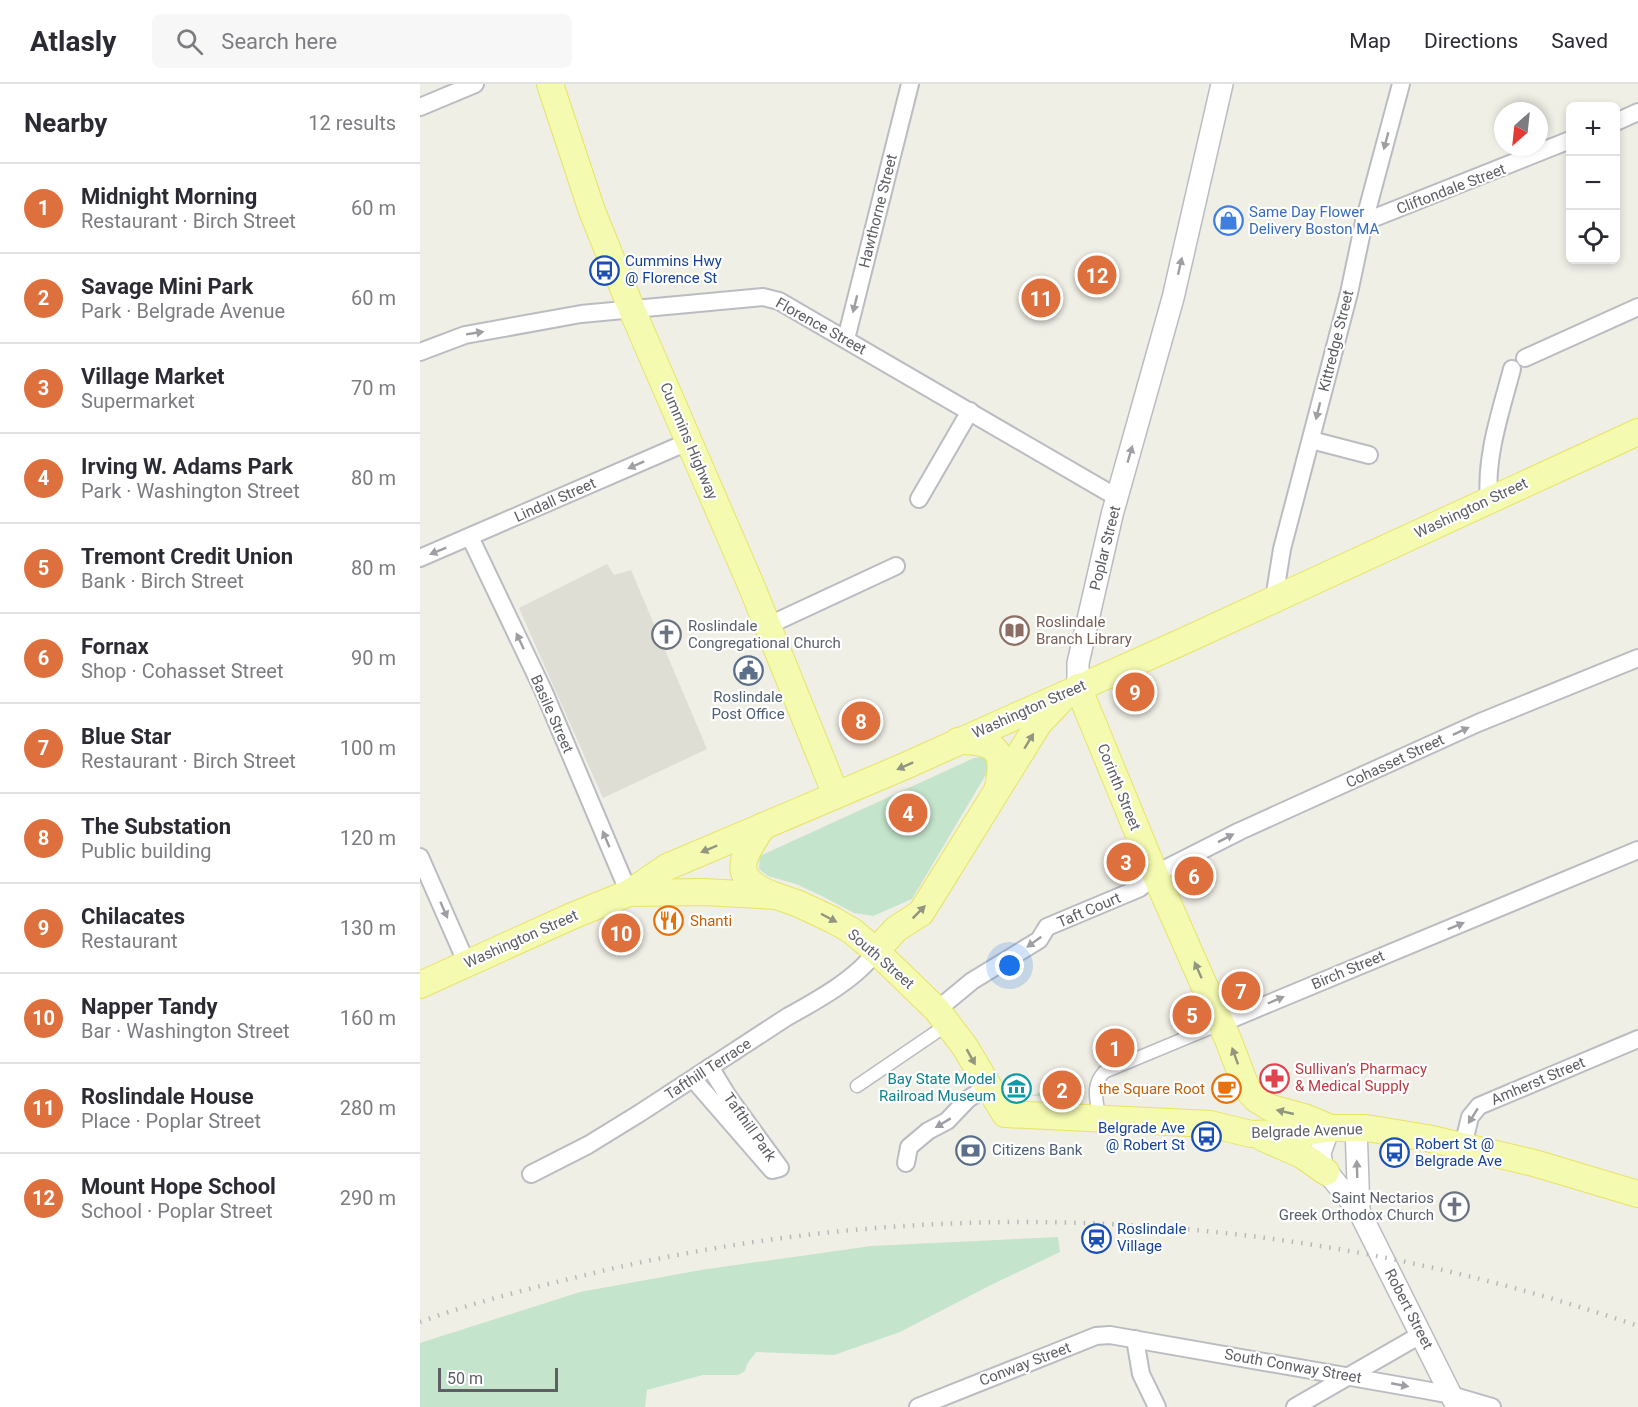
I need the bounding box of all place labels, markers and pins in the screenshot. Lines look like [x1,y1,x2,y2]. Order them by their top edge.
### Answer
place label: Same Day Flower Delivery Boston MA [1249,203,1379,238]
shop icon: Same Day Flower Delivery Boston MA [1212,205,1244,237]
place label: Cummins Hwy @ Florence St [625,252,722,287]
pin: 12 [1078,252,1116,297]
bus stop icon: Cummins Hwy @ Florence St [588,254,620,286]
pin: 11 [1022,276,1060,320]
place label: Roslindale Branch Library [1036,613,1132,648]
library icon: Roslindale Branch Library [999,615,1031,647]
place label: Roslindale Congregational Church [688,617,841,652]
church icon: Roslindale Congregational Church [651,619,683,651]
public building icon: Roslindale Post Office [732,654,764,686]
pin: 9 [1116,670,1154,714]
place label: Roslindale Post Office [711,688,785,723]
pin: 8 [842,698,880,744]
pin: 4 [888,790,928,836]
pin: 3 [1106,840,1146,884]
pin: 6 [1174,854,1214,898]
restaurant icon: Shanti [653,905,685,937]
pin: 10 [602,910,640,956]
place label: Shanti [690,912,732,930]
pin: 7 [1222,968,1260,1014]
pin: 5 [1172,992,1212,1038]
pin: 1 [1096,1026,1134,1070]
place label: Sullivan’s Pharmacy & Medical Supply [1295,1060,1427,1095]
pharmacy icon: Sullivan’s Pharmacy & Medical Supply [1258,1062,1290,1094]
pin: 2 [1042,1068,1082,1112]
place label: Bay State Model Railroad Museum [879,1070,996,1105]
museum icon: Bay State Model Railroad Museum [1001,1072,1033,1104]
cafe icon: the Square Root [1210,1073,1242,1105]
place label: the Square Root [1098,1080,1205,1098]
place label: Belgrade Ave @ Robert St [1098,1119,1185,1154]
bus stop icon: Belgrade Ave @ Robert St [1190,1121,1222,1153]
bank icon: Citizens Bank [955,1134,987,1166]
place label: Robert St @ Belgrade Ave [1415,1135,1502,1170]
bus stop icon: Robert St @ Belgrade Ave [1378,1137,1410,1169]
place label: Citizens Bank [992,1141,1083,1159]
place label: Saint Nectarios Greek Orthodox Church [1279,1189,1434,1224]
church icon: Saint Nectarios Greek Orthodox Church [1439,1191,1471,1223]
place label: Roslindale Village [1117,1220,1186,1255]
station icon: Roslindale Village [1080,1222,1112,1254]

